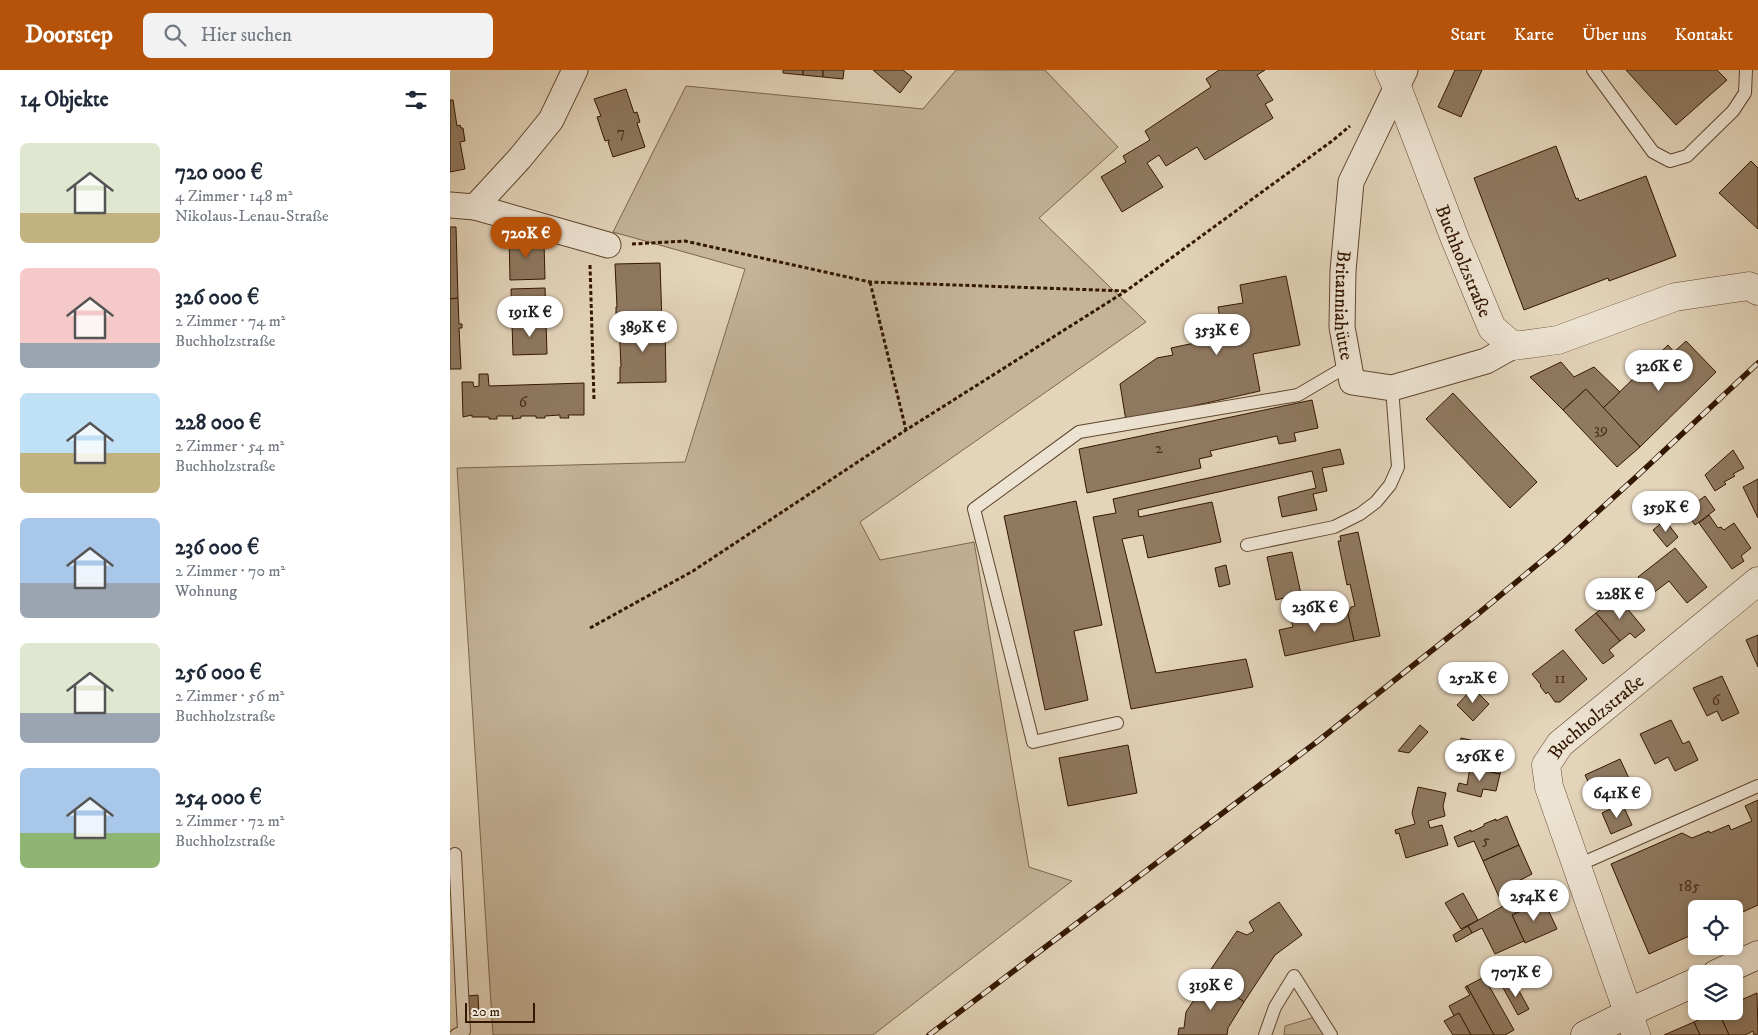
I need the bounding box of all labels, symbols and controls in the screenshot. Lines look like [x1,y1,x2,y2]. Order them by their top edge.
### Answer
search box [143,13,493,58]
text: Doorstep [25,20,113,50]
icon: search [161,21,189,49]
text: Hier suchen [201,24,292,47]
text: Start [1450,24,1486,46]
text: Karte [1514,24,1554,46]
text: Über uns [1582,24,1646,46]
text: Kontakt [1674,24,1733,46]
icon: filters [402,86,430,114]
text: 14 Objekte [20,87,109,113]
house number: 7 [617,122,625,142]
text: 720 000 € [175,160,263,186]
icon: home [60,163,120,223]
text: 4 Zimmer · 148 m² [175,186,293,206]
street label: Buchholzstraße [1430,202,1496,321]
text: Nikolaus-Lenau-Straße [175,206,329,226]
pin: 720K € [485,216,567,259]
text: 720K € [502,223,550,243]
street label: Britanniahütte [1329,249,1358,362]
text: 326 000 € [175,285,259,311]
icon: home [60,288,120,348]
pin: 191K € [489,296,571,338]
text: 191K € [508,302,552,322]
pin: 389K € [602,310,684,353]
text: 2 Zimmer · 74 m² [175,311,286,331]
pin: 353K € [1176,314,1258,356]
text: 389K € [620,317,666,337]
text: 353K € [1195,320,1239,340]
text: Buchholzstraße [175,331,275,351]
pin: 326K € [1618,350,1700,392]
text: 326K € [1636,356,1682,376]
house number: 6 [519,392,528,412]
text: 228 000 € [175,410,261,436]
icon: home [60,413,120,473]
house number: 39 [1594,419,1608,439]
text: 2 Zimmer · 54 m² [175,436,284,456]
house number: 2 [1155,438,1163,458]
text: Buchholzstraße [175,456,275,476]
pin: 359K € [1625,490,1707,533]
text: 359K € [1643,497,1689,517]
text: 236 000 € [175,535,259,561]
icon: home [60,538,120,598]
text: 2 Zimmer · 70 m² [175,561,285,581]
pin: 228K € [1579,578,1661,620]
text: Wohnung [175,581,237,601]
text: 228K € [1596,584,1644,604]
pin: 236K € [1274,590,1356,633]
text: 236K € [1292,597,1338,617]
text: 256 000 € [175,660,262,686]
pin: 252K € [1432,662,1514,704]
icon: home [60,663,120,723]
text: 252K € [1449,668,1497,688]
house number: 11 [1554,668,1566,688]
street label: Buchholzstraße [1543,670,1649,764]
text: 2 Zimmer · 56 m² [175,686,284,706]
house number: 6 [1712,690,1721,710]
text: Buchholzstraße [175,706,275,726]
pin: 256K € [1439,740,1521,782]
text: 256K € [1456,746,1504,766]
pin: 641K € [1576,776,1658,819]
text: 641K € [1593,783,1641,803]
text: 254 000 € [175,785,262,811]
icon: home [60,788,120,848]
text: 2 Zimmer · 72 m² [175,811,284,831]
house number: 5 [1482,830,1490,850]
text: Buchholzstraße [175,831,275,851]
house number: 185 [1678,876,1700,896]
pin: 254K € [1493,880,1575,922]
text: 254K € [1510,886,1558,906]
map controls [1688,900,1743,1020]
button: locate [1688,900,1743,955]
pin: 707K € [1475,956,1557,998]
text: 707K € [1491,962,1541,982]
button: layers [1688,965,1743,1020]
pin: 319K € [1170,968,1252,1011]
text: 319K € [1189,975,1233,995]
scale bar [465,1000,535,1023]
text: 20 m [472,1003,500,1021]

